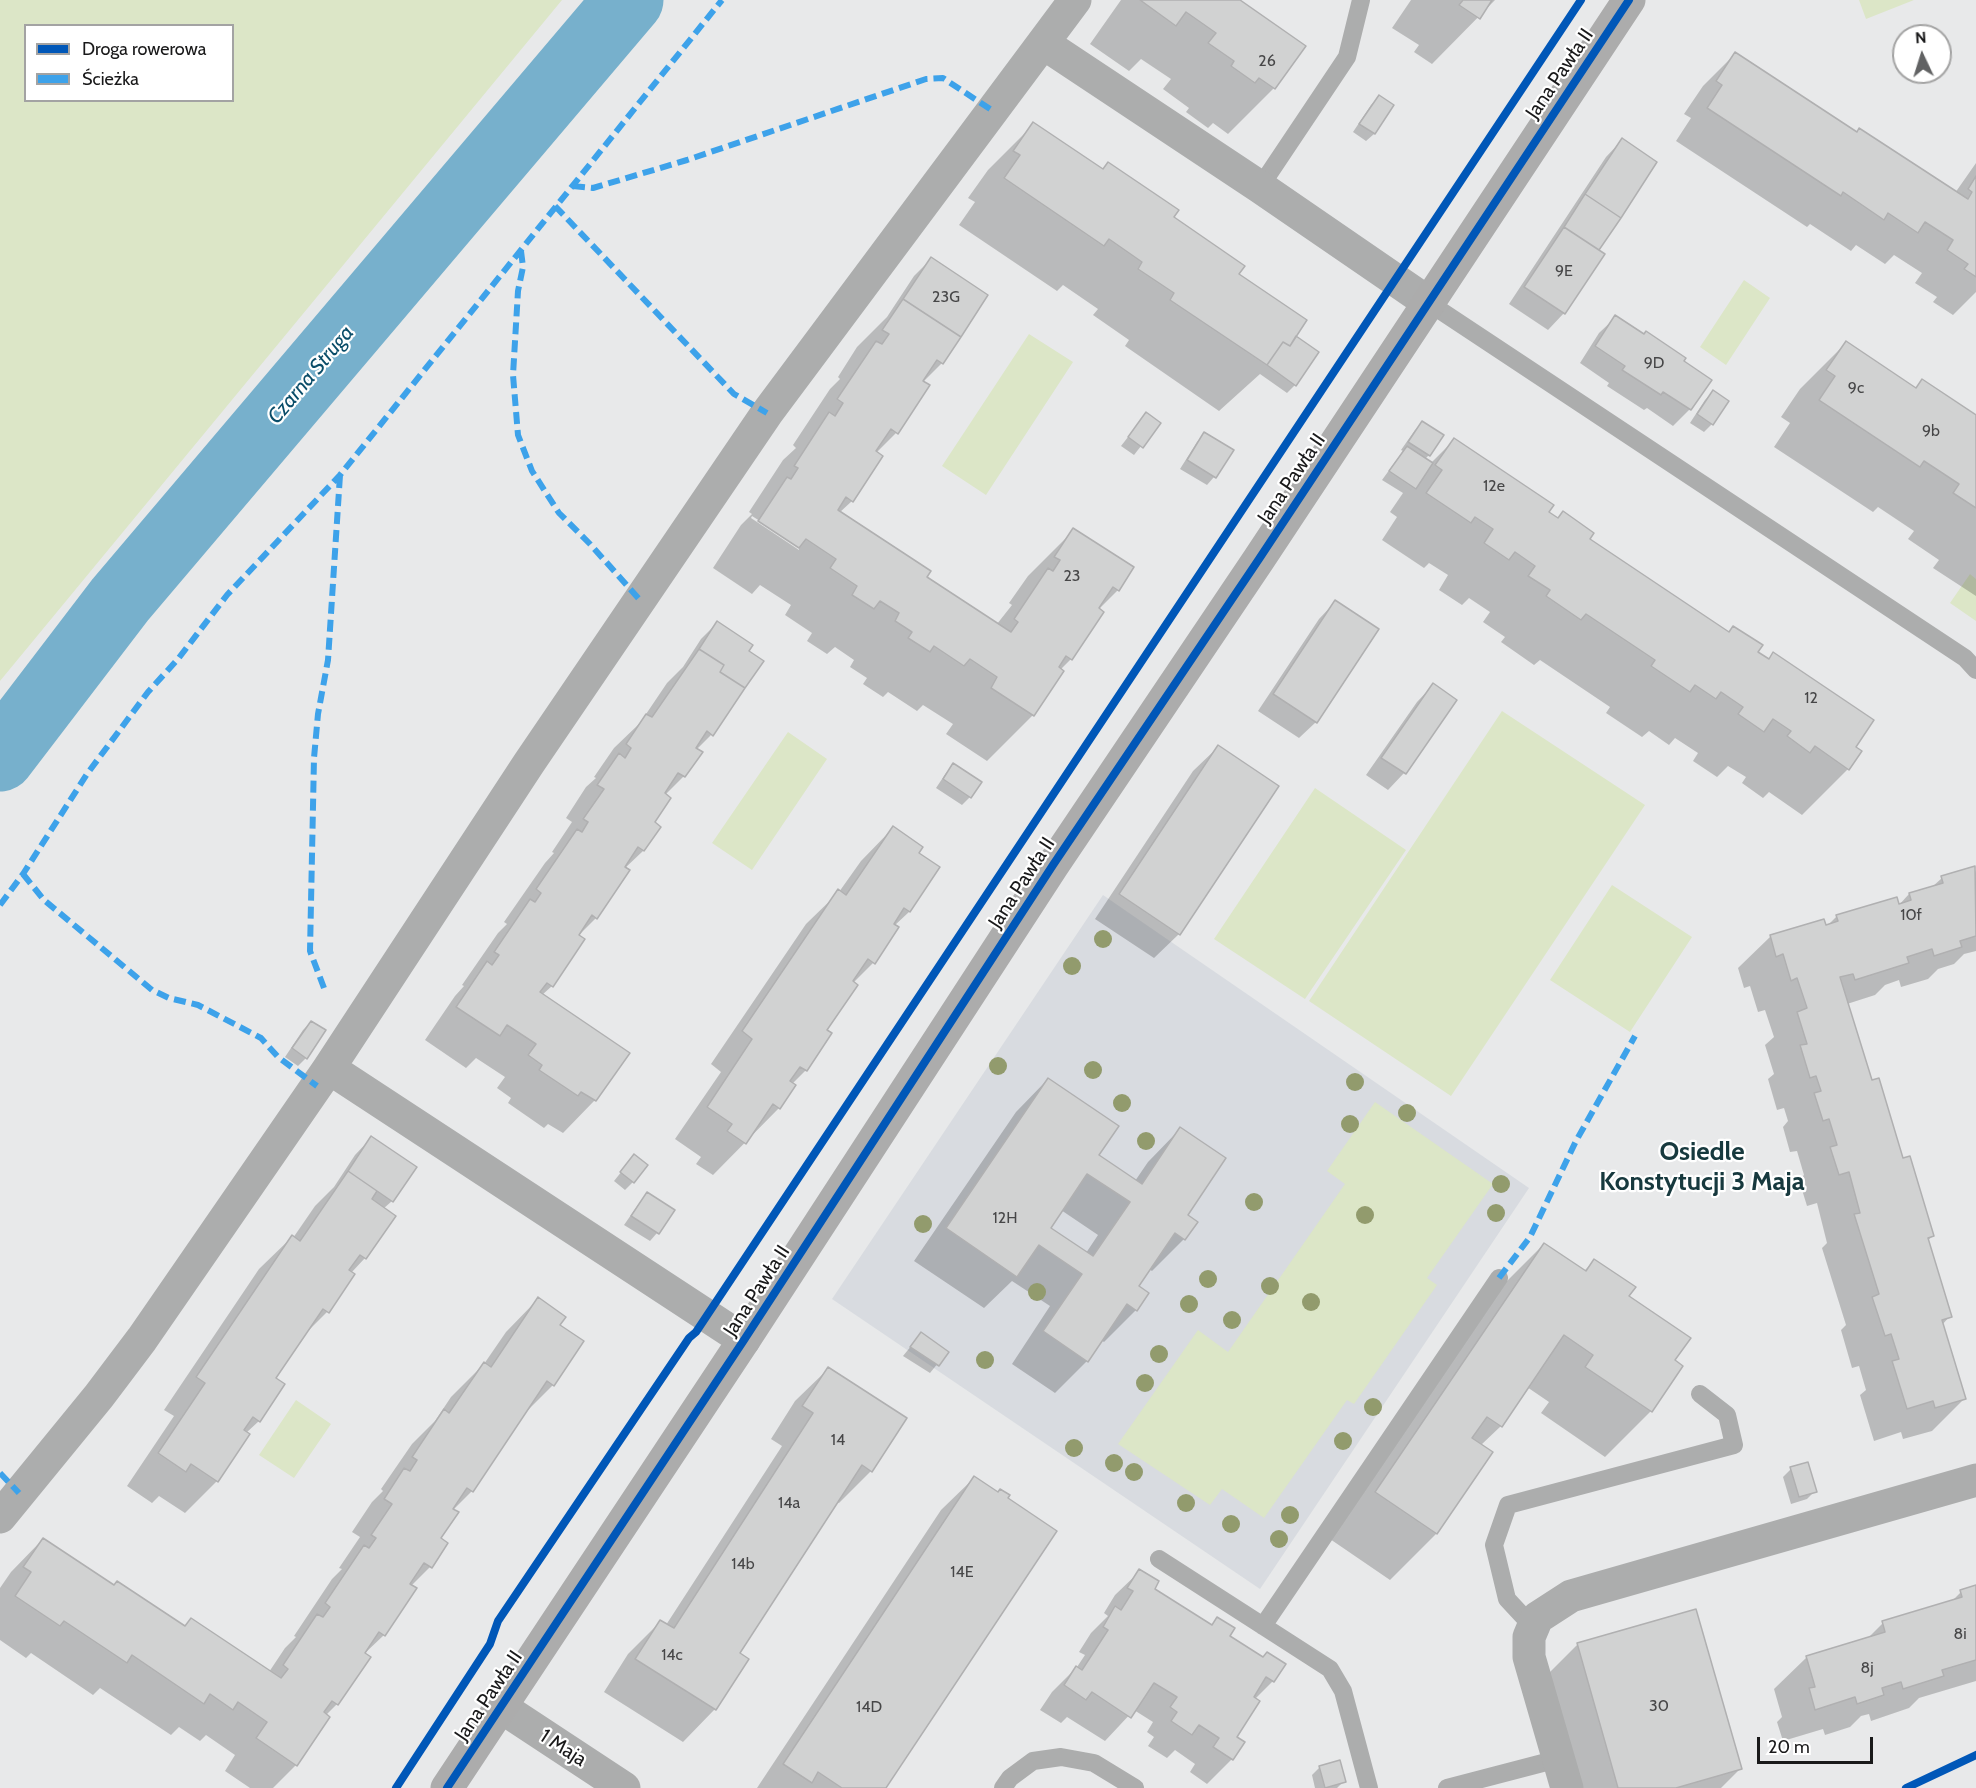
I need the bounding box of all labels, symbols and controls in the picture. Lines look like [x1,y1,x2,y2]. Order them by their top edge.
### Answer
legend [24,24,234,102]
street label: Jana Pawła II [1521,24,1599,124]
north arrow [1892,24,1952,84]
text: N [1915,28,1927,47]
text: Droga rowerowa [82,38,206,60]
house number: 26 [1258,51,1276,71]
text: Ścieżka [82,68,139,90]
house number: 9E [1555,261,1573,281]
house number: 23G [932,287,960,307]
water label: Czarna Struga [263,321,359,429]
house number: 9D [1644,353,1664,373]
house number: 9c [1848,378,1864,398]
house number: 9b [1922,421,1940,441]
street label: Jana Pawła II [1253,429,1331,529]
house number: 12e [1483,476,1505,496]
house number: 23 [1063,566,1081,586]
house number: 12 [1804,688,1818,708]
street label: Jana Pawła II [984,833,1060,933]
house number: 10f [1900,905,1922,925]
district label: Osiedle Konstytucji 3 Maja [1599,1136,1805,1198]
house number: 12H [993,1208,1017,1228]
street label: Jana Pawła II [719,1241,795,1341]
house number: 14 [831,1430,845,1450]
house number: 14a [778,1493,800,1513]
house number: 14b [731,1554,755,1574]
house number: 14E [950,1562,974,1582]
house number: 8i [1953,1624,1967,1644]
house number: 14c [661,1645,683,1665]
street label: Jana Pawła II [450,1646,528,1746]
house number: 8j [1860,1658,1874,1678]
house number: 30 [1649,1696,1669,1716]
house number: 14D [856,1697,882,1717]
street label: 1 Maja [535,1724,591,1772]
scale bar [1760,1725,1876,1763]
text: 20 m [1768,1736,1810,1758]

